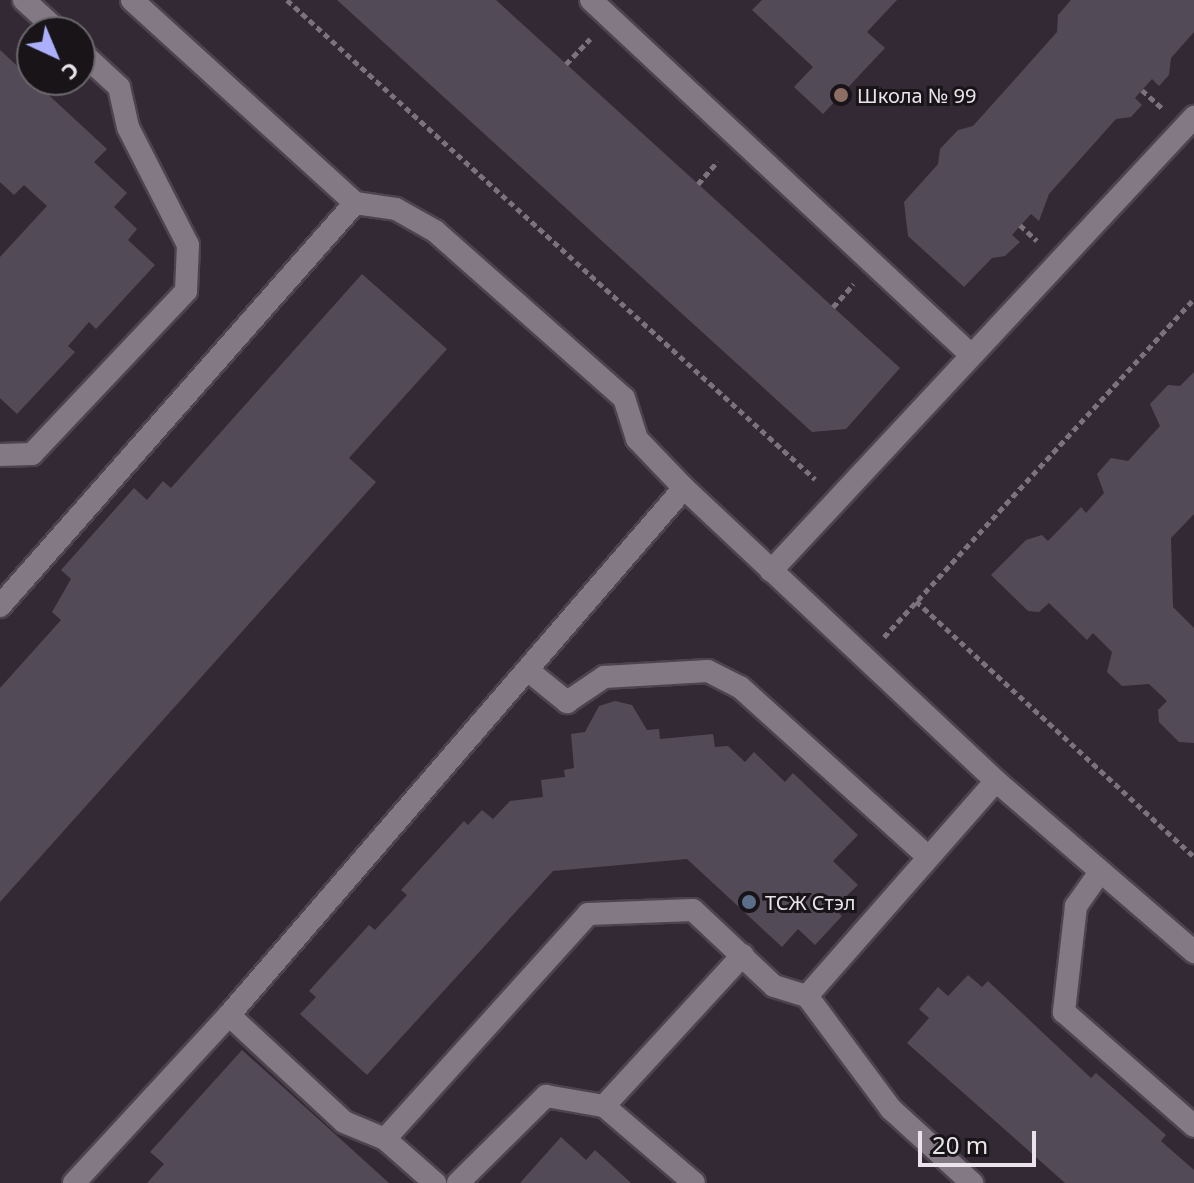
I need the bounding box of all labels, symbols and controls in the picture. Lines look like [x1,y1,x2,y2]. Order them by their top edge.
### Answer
north arrow [16,16,96,96]
text: С [56,56,87,88]
place label: Школа № 99 [857,83,976,107]
marker: Школа № 99 [832,86,850,104]
place label: ТСЖ Стэл [765,890,856,914]
marker: ТСЖ Стэл [740,893,758,911]
scale bar [922,1115,1040,1165]
text: 20 m [932,1128,988,1161]

